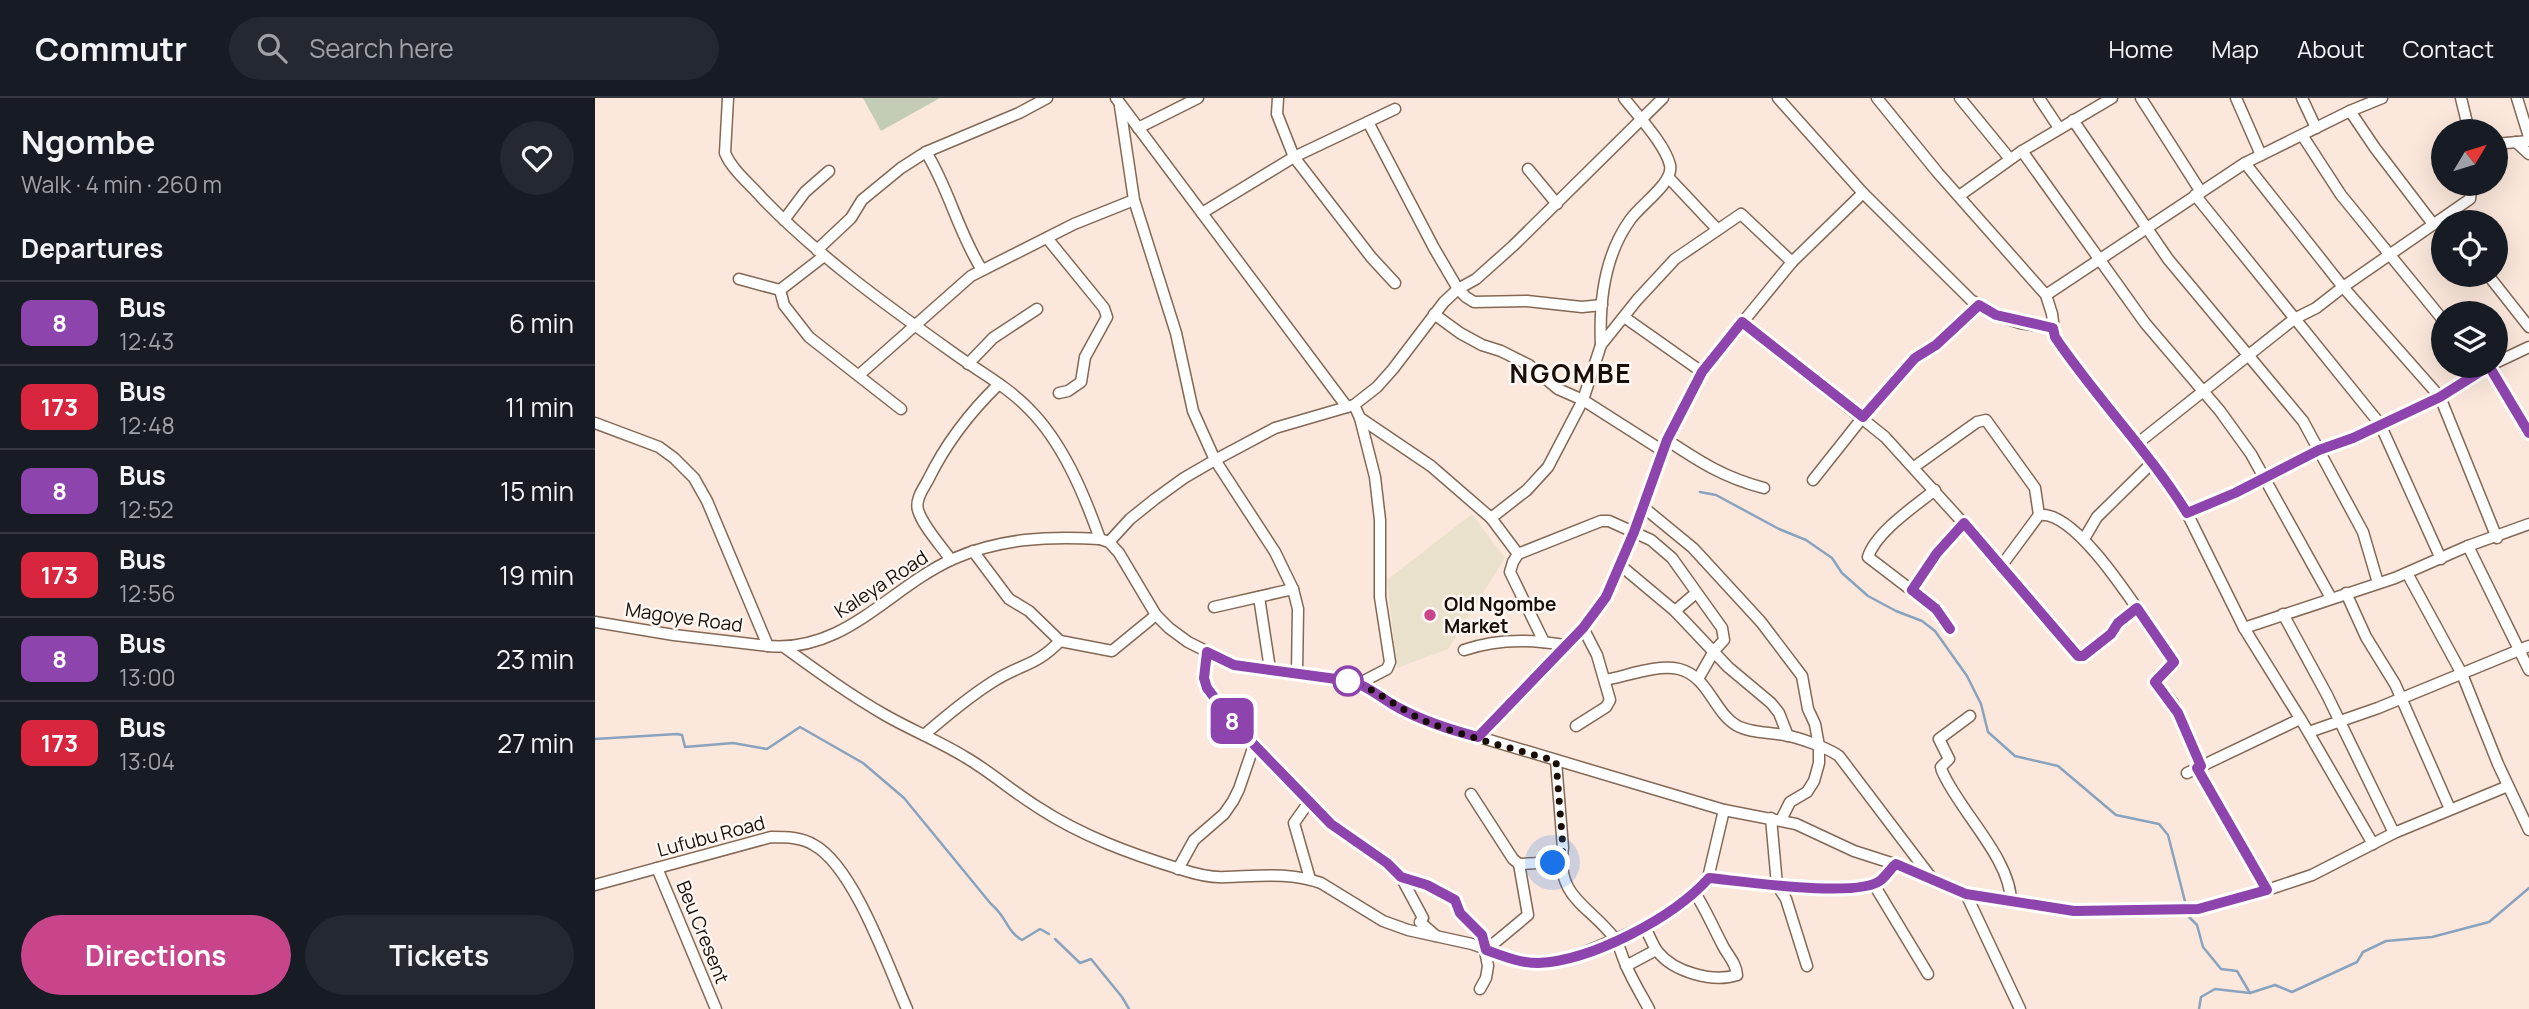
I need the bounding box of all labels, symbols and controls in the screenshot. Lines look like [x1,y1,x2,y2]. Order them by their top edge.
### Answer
search box [229,17,719,80]
text: Commutr [35,26,187,71]
icon: search [253,29,291,67]
text: Search here [309,30,454,66]
text: Home [2108,32,2173,65]
text: Map [2211,32,2259,65]
text: About [2297,32,2365,65]
text: Contact [2403,32,2494,65]
text: Ngombe [21,119,155,164]
north arrow [2431,119,2508,196]
map controls [2431,119,2508,378]
button: heart [500,121,574,195]
text: Walk · 4 min · 260 m [21,168,222,200]
button: locate [2431,210,2508,287]
text: Departures [21,230,163,266]
text: Bus [119,289,166,325]
button: layers [2431,301,2508,378]
text: 6 min [509,305,574,341]
text: 8 [52,306,67,339]
text: 12:43 [119,325,174,357]
district label: NGOMBE [1509,355,1633,391]
text: Bus [119,373,166,409]
text: 11 min [505,389,574,425]
text: 173 [41,390,78,423]
text: 12:48 [119,409,175,441]
text: Bus [119,457,166,493]
text: 15 min [500,473,574,509]
text: 8 [52,474,67,507]
text: 12:52 [119,493,174,525]
text: Bus [119,541,166,577]
street label: Kaleya Road [829,544,933,624]
text: 19 min [499,557,574,593]
text: 173 [41,558,78,591]
text: 12:56 [119,577,176,609]
place label: Old Ngombe Market [1444,591,1556,639]
street label: Magoye Road [624,596,744,638]
marker: Old Ngombe Market [1422,607,1438,623]
text: Bus [119,625,166,661]
text: 23 min [496,641,574,677]
text: 8 [52,642,67,675]
text: 13:00 [119,661,176,693]
unlabelled marker [1333,666,1363,696]
line badge: 8 [1209,698,1255,744]
text: 8 [1225,704,1239,737]
text: Bus [119,709,166,745]
text: 27 min [497,725,574,761]
text: 173 [41,726,78,759]
text: 13:04 [119,745,175,777]
street label: Lufubu Road [654,809,768,863]
your location [1535,845,1570,880]
street label: Beu Cresent [671,877,735,987]
button: Directions [21,915,291,995]
button: Tickets [305,915,574,995]

